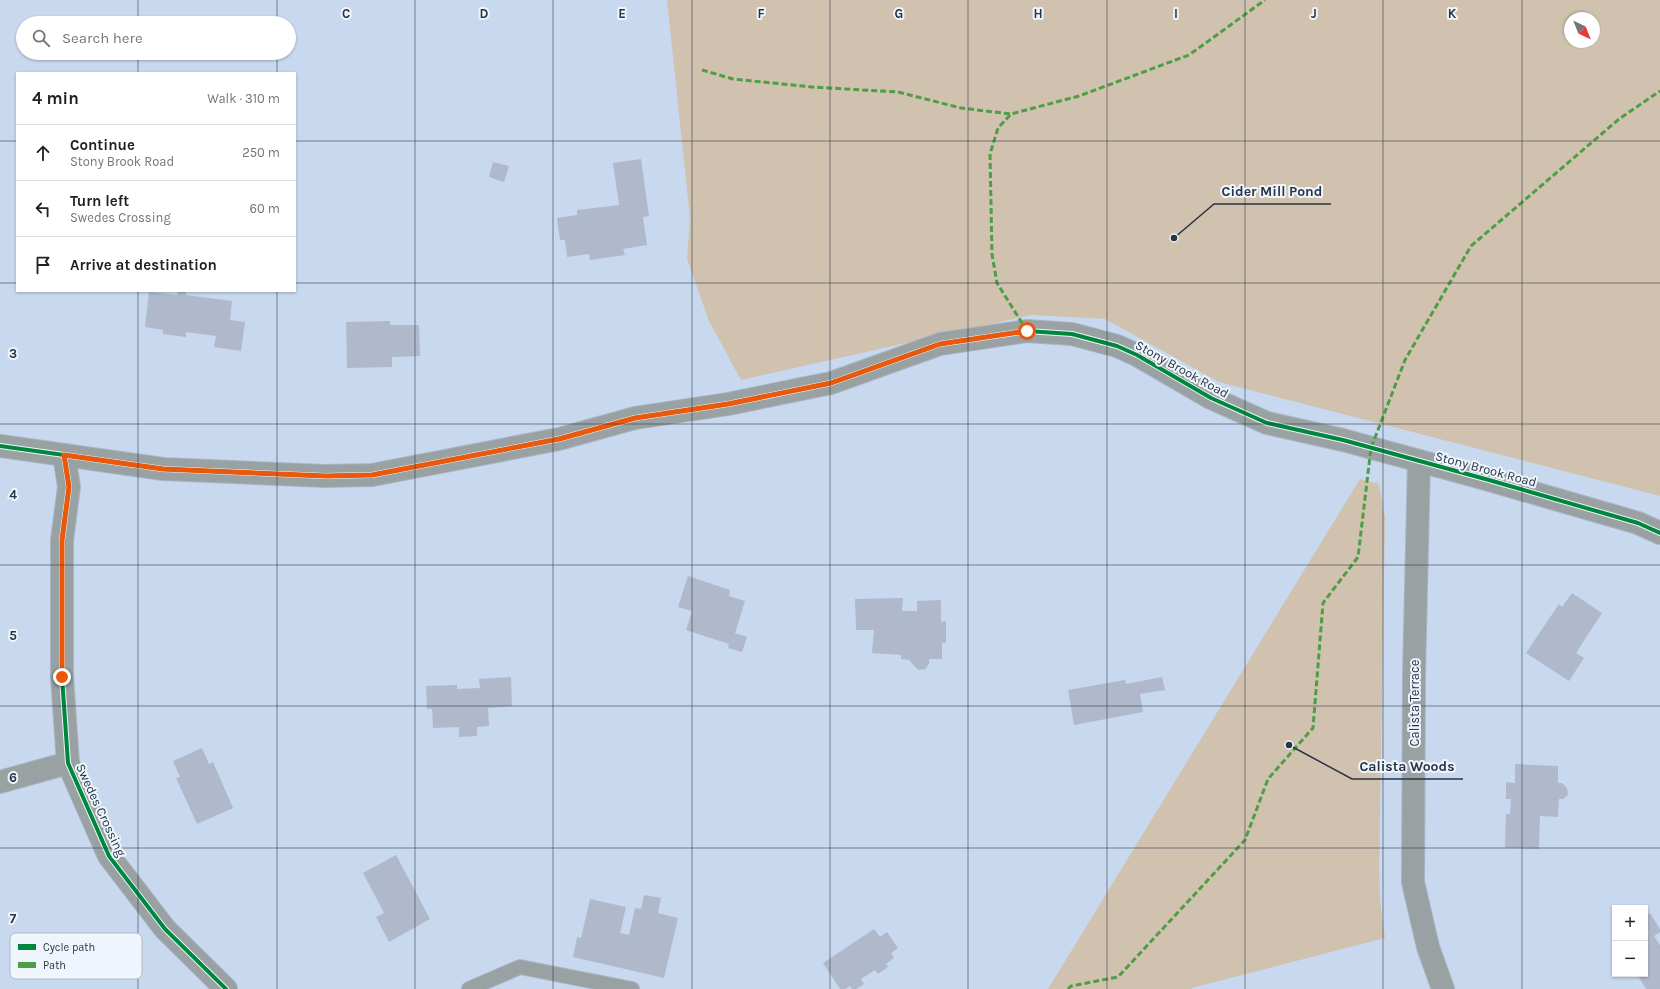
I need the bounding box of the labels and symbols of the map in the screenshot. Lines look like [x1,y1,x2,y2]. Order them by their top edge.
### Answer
text: C [342,6,350,21]
text: D [480,6,489,21]
text: E [618,6,626,21]
text: F [757,6,765,21]
text: G [895,6,903,21]
text: H [1033,6,1043,21]
text: I [1174,6,1178,21]
text: J [1311,6,1317,21]
text: K [1448,6,1457,21]
north arrow [1564,12,1600,48]
callout: Cider Mill Pond [1214,178,1331,204]
text: Cider Mill Pond [1222,183,1322,200]
route start [1018,322,1036,340]
street label: Stony Brook Road [1133,337,1231,401]
text: 3 [9,346,17,361]
street label: Stony Brook Road [1434,448,1538,490]
text: 4 [9,487,17,502]
text: 5 [9,628,17,643]
street label: Calista Terrace [1407,659,1422,746]
route end [53,668,71,686]
callout: Calista Woods [1352,753,1463,779]
text: Calista Woods [1359,758,1455,775]
street label: Swedes Crossing [73,761,129,859]
text: 6 [9,770,17,785]
text: 7 [10,911,17,926]
legend [10,933,142,979]
text: Cycle path [43,941,95,954]
text: Path [43,959,66,972]

